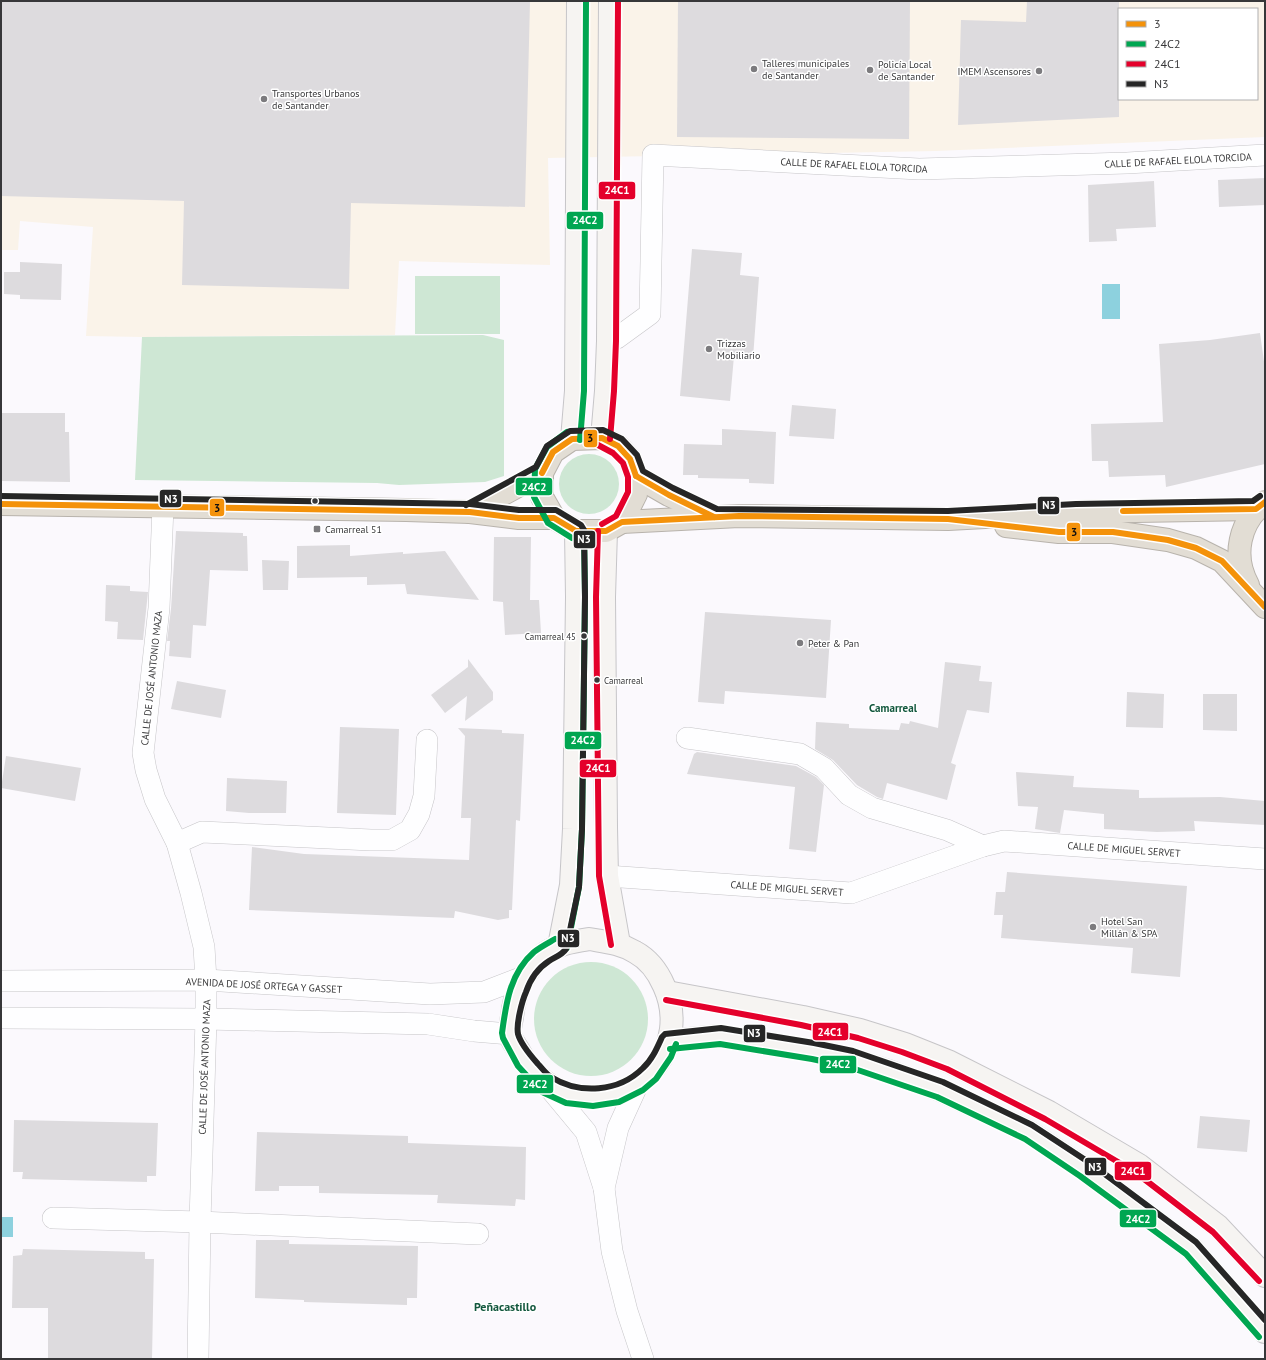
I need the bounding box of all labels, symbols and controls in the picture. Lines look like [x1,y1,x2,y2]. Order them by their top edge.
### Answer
legend [1118,8,1258,100]
text: 3 [1154,16,1161,31]
text: 24C2 [1154,36,1180,51]
text: 24C1 [1154,56,1180,71]
place label: Talleres municipales de Santander [762,57,849,82]
place label: Policía Local de Santander [878,58,935,83]
marker: Talleres municipales de Santander [749,64,759,74]
marker: Policía Local de Santander [865,65,875,75]
place label: IMEM Ascensores [957,65,1031,78]
marker: IMEM Ascensores [1034,66,1044,76]
text: N3 [1154,76,1169,91]
place label: Transportes Urbanos de Santander [272,87,360,112]
marker: Transportes Urbanos de Santander [259,94,269,104]
street label: CALLE DE RAFAEL ELOLA TORCIDA [1104,150,1252,171]
street label: CALLE DE RAFAEL ELOLA TORCIDA [780,155,928,176]
line badge: 24C1 [598,181,636,200]
text: 24C1 [605,183,629,197]
line badge: 24C2 [566,211,604,230]
text: 24C2 [573,213,597,227]
place label: Trizzas Mobiliario [717,337,760,362]
marker: Trizzas Mobiliario [704,344,714,354]
line badge: 3 [583,429,598,448]
text: 3 [587,431,593,445]
line badge: 24C2 [515,477,553,496]
text: 24C2 [522,480,546,494]
line badge: N3 [159,489,182,508]
text: N3 [164,492,178,506]
unlabelled marker [310,496,320,506]
line badge: N3 [1037,496,1060,515]
line badge: 3 [209,498,225,517]
text: N3 [1042,498,1056,512]
text: 3 [214,501,220,515]
line badge: 3 [1066,522,1081,542]
place label: Camarreal 51 [325,523,382,536]
marker: Camarreal 51 [312,524,322,534]
text: 3 [1071,525,1077,539]
line badge: N3 [573,530,596,549]
text: N3 [577,532,591,546]
street label: CALLE DE JOSÉ ANTONIO MAZA [138,610,165,746]
place label: Camarreal 45 [525,631,576,642]
marker: Camarreal 45 [579,631,589,641]
place label: Peter & Pan [808,637,859,650]
marker: Peter & Pan [795,638,805,648]
marker: Camarreal [592,675,602,685]
place label: Camarreal [604,675,643,686]
district label: Camarreal [869,701,918,715]
line badge: 24C2 [564,731,602,750]
text: 24C2 [571,733,595,747]
line badge: 24C1 [579,759,617,778]
text: 24C1 [586,761,610,775]
street label: CALLE DE MIGUEL SERVET [1067,839,1181,860]
street label: CALLE DE MIGUEL SERVET [730,878,844,899]
place label: Hotel San Millán & SPA [1101,915,1158,940]
marker: Hotel San Millán & SPA [1088,922,1098,932]
line badge: N3 [557,929,580,948]
text: N3 [561,931,575,945]
street label: AVENIDA DE JOSÉ ORTEGA Y GASSET [185,975,343,996]
street label: CALLE DE JOSÉ ANTONIO MAZA [196,999,213,1135]
line badge: 24C1 [812,1022,849,1041]
line badge: N3 [743,1024,766,1043]
text: 24C1 [818,1025,842,1039]
text: N3 [747,1026,761,1040]
line badge: 24C2 [819,1055,857,1074]
text: 24C2 [826,1057,850,1071]
line badge: 24C2 [516,1074,554,1094]
text: 24C2 [523,1077,547,1091]
line badge: N3 [1084,1157,1107,1176]
text: N3 [1088,1160,1102,1174]
line badge: 24C1 [1114,1161,1152,1181]
text: 24C1 [1121,1164,1145,1178]
line badge: 24C2 [1119,1209,1157,1228]
text: 24C2 [1126,1212,1150,1226]
district label: Peñacastillo [474,1299,537,1314]

